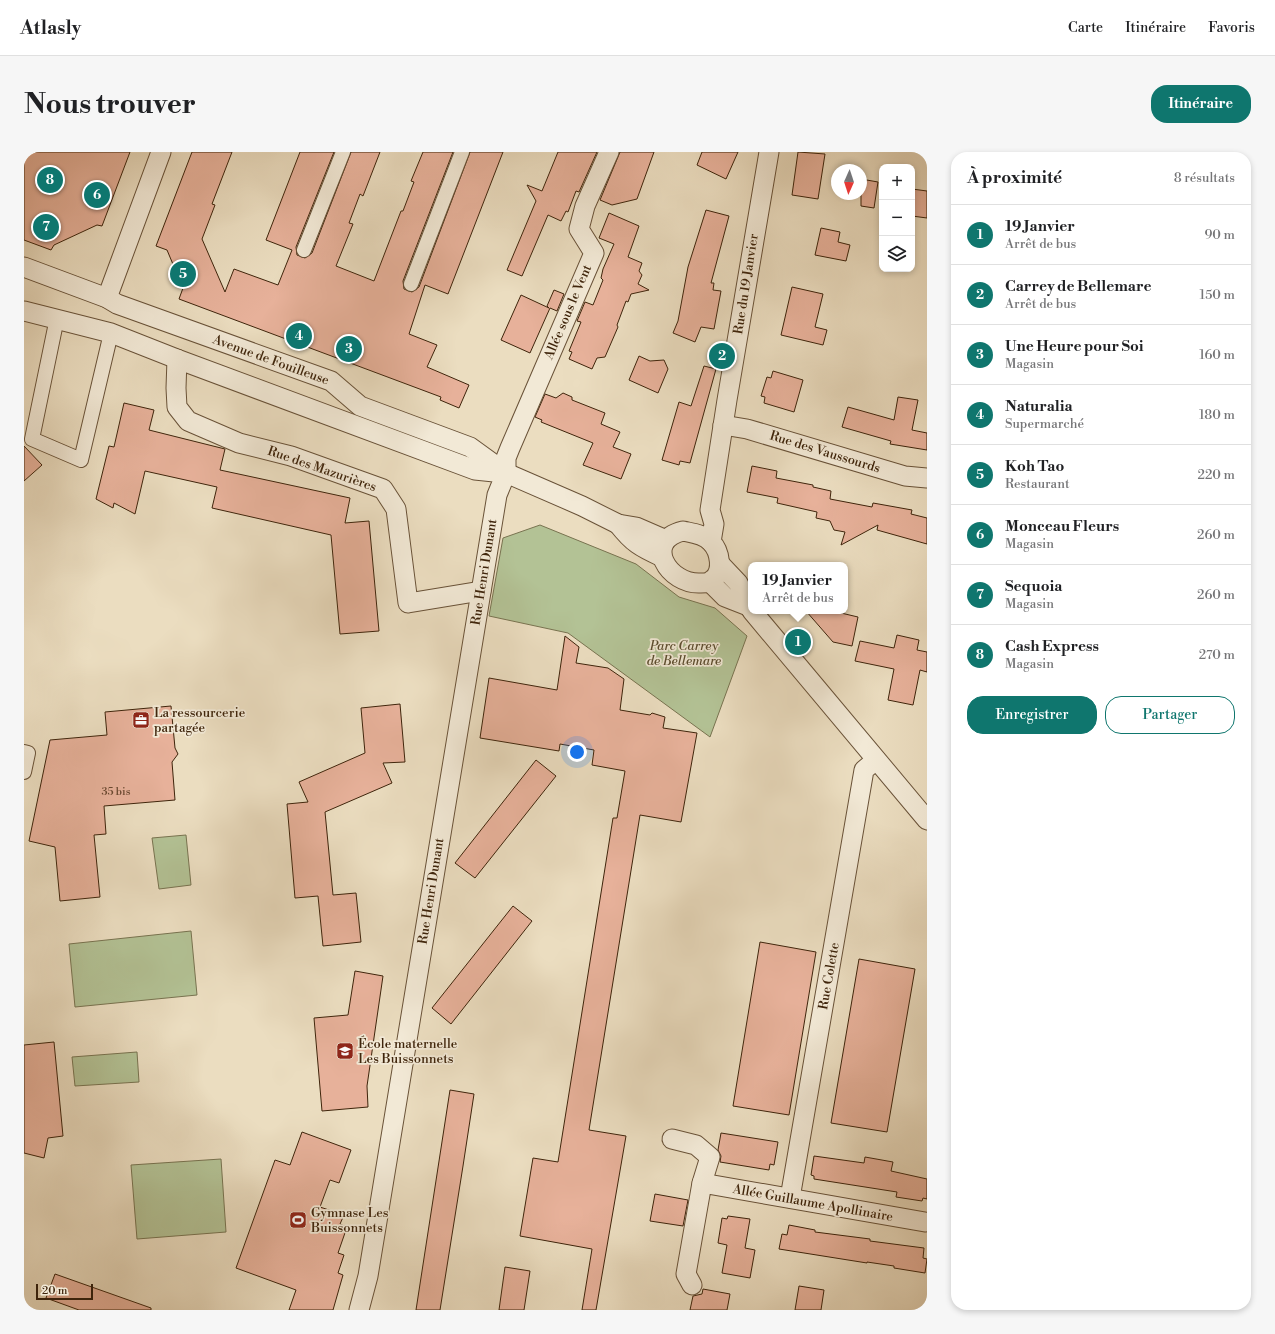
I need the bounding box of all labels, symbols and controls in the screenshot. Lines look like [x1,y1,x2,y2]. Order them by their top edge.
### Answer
text: Atlasly [20,16,81,40]
text: Carte [1068,19,1103,37]
text: Itinéraire [1125,19,1186,37]
text: Favoris [1208,19,1255,37]
button: Itinéraire [1151,85,1251,123]
text: Nous trouver [24,87,196,122]
north arrow [831,164,867,200]
map controls [879,164,915,272]
button: + [879,164,915,200]
pin: 8 [37,165,63,195]
text: À proximité [967,167,1062,189]
text: 8 résultats [1174,170,1235,186]
pin: 6 [84,180,110,210]
button: − [879,200,915,236]
pin: 7 [33,212,59,242]
text: 19 Janvier [1005,217,1075,236]
text: 1 [977,227,983,243]
text: 90 m [1204,227,1235,243]
street label: Rue du 19 Janvier [730,232,762,335]
button: layers [879,236,915,272]
text: Arrêt de bus [1005,236,1076,252]
pin: 5 [170,259,196,289]
street label: Allée sous le Vent [540,262,595,363]
text: Carrey de Bellemare [1005,277,1152,296]
text: 2 [976,287,984,303]
text: 150 m [1200,287,1235,303]
text: Arrêt de bus [1005,296,1076,312]
pin: 4 [286,321,312,351]
street label: Avenue de Fouilleuse [210,331,332,389]
pin: 3 [336,334,362,364]
text: Une Heure pour Soi [1005,337,1144,356]
pin: 2 [709,341,735,371]
text: 3 [976,347,984,363]
text: 160 m [1199,347,1235,363]
text: Magasin [1005,356,1054,372]
text: Naturalia [1005,397,1073,416]
text: 4 [976,407,984,423]
text: 180 m [1199,407,1235,423]
text: Supermarché [1005,416,1084,432]
street label: Rue des Vaussourds [768,428,883,477]
street label: Rue des Mazurières [265,443,379,495]
text: Koh Tao [1005,457,1064,476]
text: 5 [976,467,984,483]
text: 220 m [1197,467,1235,483]
text: Restaurant [1005,476,1070,492]
street label: Rue Henri Dunant [468,517,500,626]
text: Monceau Fleurs [1005,517,1119,536]
text: 6 [976,527,984,543]
text: 260 m [1197,527,1235,543]
text: Magasin [1005,536,1054,552]
popup [748,562,848,614]
text: 19 Janvier [762,571,832,590]
text: Sequoia [1005,577,1062,596]
text: 7 [976,587,984,603]
text: 260 m [1197,587,1235,603]
text: Arrêt de bus [762,590,834,606]
text: Magasin [1005,596,1054,612]
pin: 1 [785,627,811,657]
text: Cash Express [1005,637,1099,656]
park label: Parc Carrey de Bellemare [647,638,721,669]
text: 8 [976,647,984,663]
text: 270 m [1199,647,1235,663]
text: Magasin [1005,656,1054,672]
button: Enregistrer [967,696,1097,734]
button: Partager [1105,696,1235,734]
place label: La ressourcerie partagée [154,705,246,736]
office icon: La ressourcerie partagée [131,710,151,730]
your location [567,742,587,762]
house number: 35 bis [101,785,131,799]
street label: Rue Henri Dunant [415,836,447,945]
street label: Rue Colette [815,941,843,1011]
place label: École maternelle Les Buissonnets [358,1035,458,1067]
school or university icon: École maternelle Les Buissonnets [335,1041,355,1061]
street label: Allée Guillaume Apollinaire [731,1181,895,1225]
place label: Gymnase Les Buissonnets [310,1205,389,1236]
sports icon: Gymnase Les Buissonnets [288,1210,308,1230]
scale bar [36,1282,93,1301]
text: 20 m [42,1284,67,1298]

